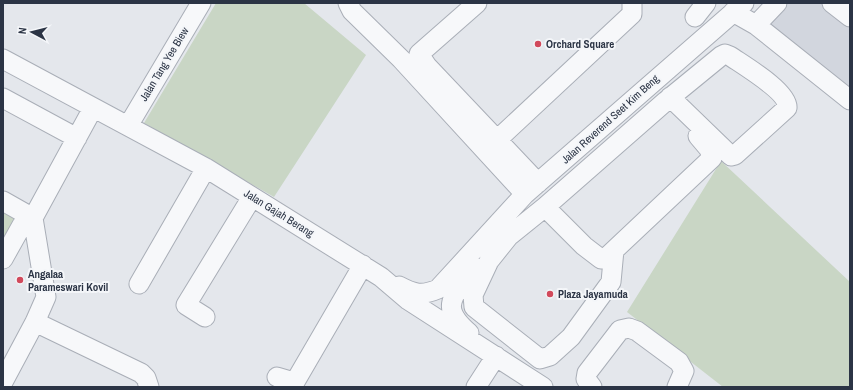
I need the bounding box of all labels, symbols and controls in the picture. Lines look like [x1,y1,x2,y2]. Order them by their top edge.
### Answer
north arrow [12,12,52,52]
street label: Jalan Tang Yee Biew [136,24,192,104]
text: N [15,27,29,35]
place label: Orchard Square [546,37,614,51]
marker: Orchard Square [533,39,543,49]
street label: Jalan Reverend Seet Kim Beng [558,72,662,166]
street label: Jalan Gajah Berang [241,186,317,240]
place label: Angalaa Parameswari Kovil [28,267,108,294]
marker: Angalaa Parameswari Kovil [15,275,25,285]
place label: Plaza Jayamuda [558,287,628,301]
marker: Plaza Jayamuda [545,289,555,299]

